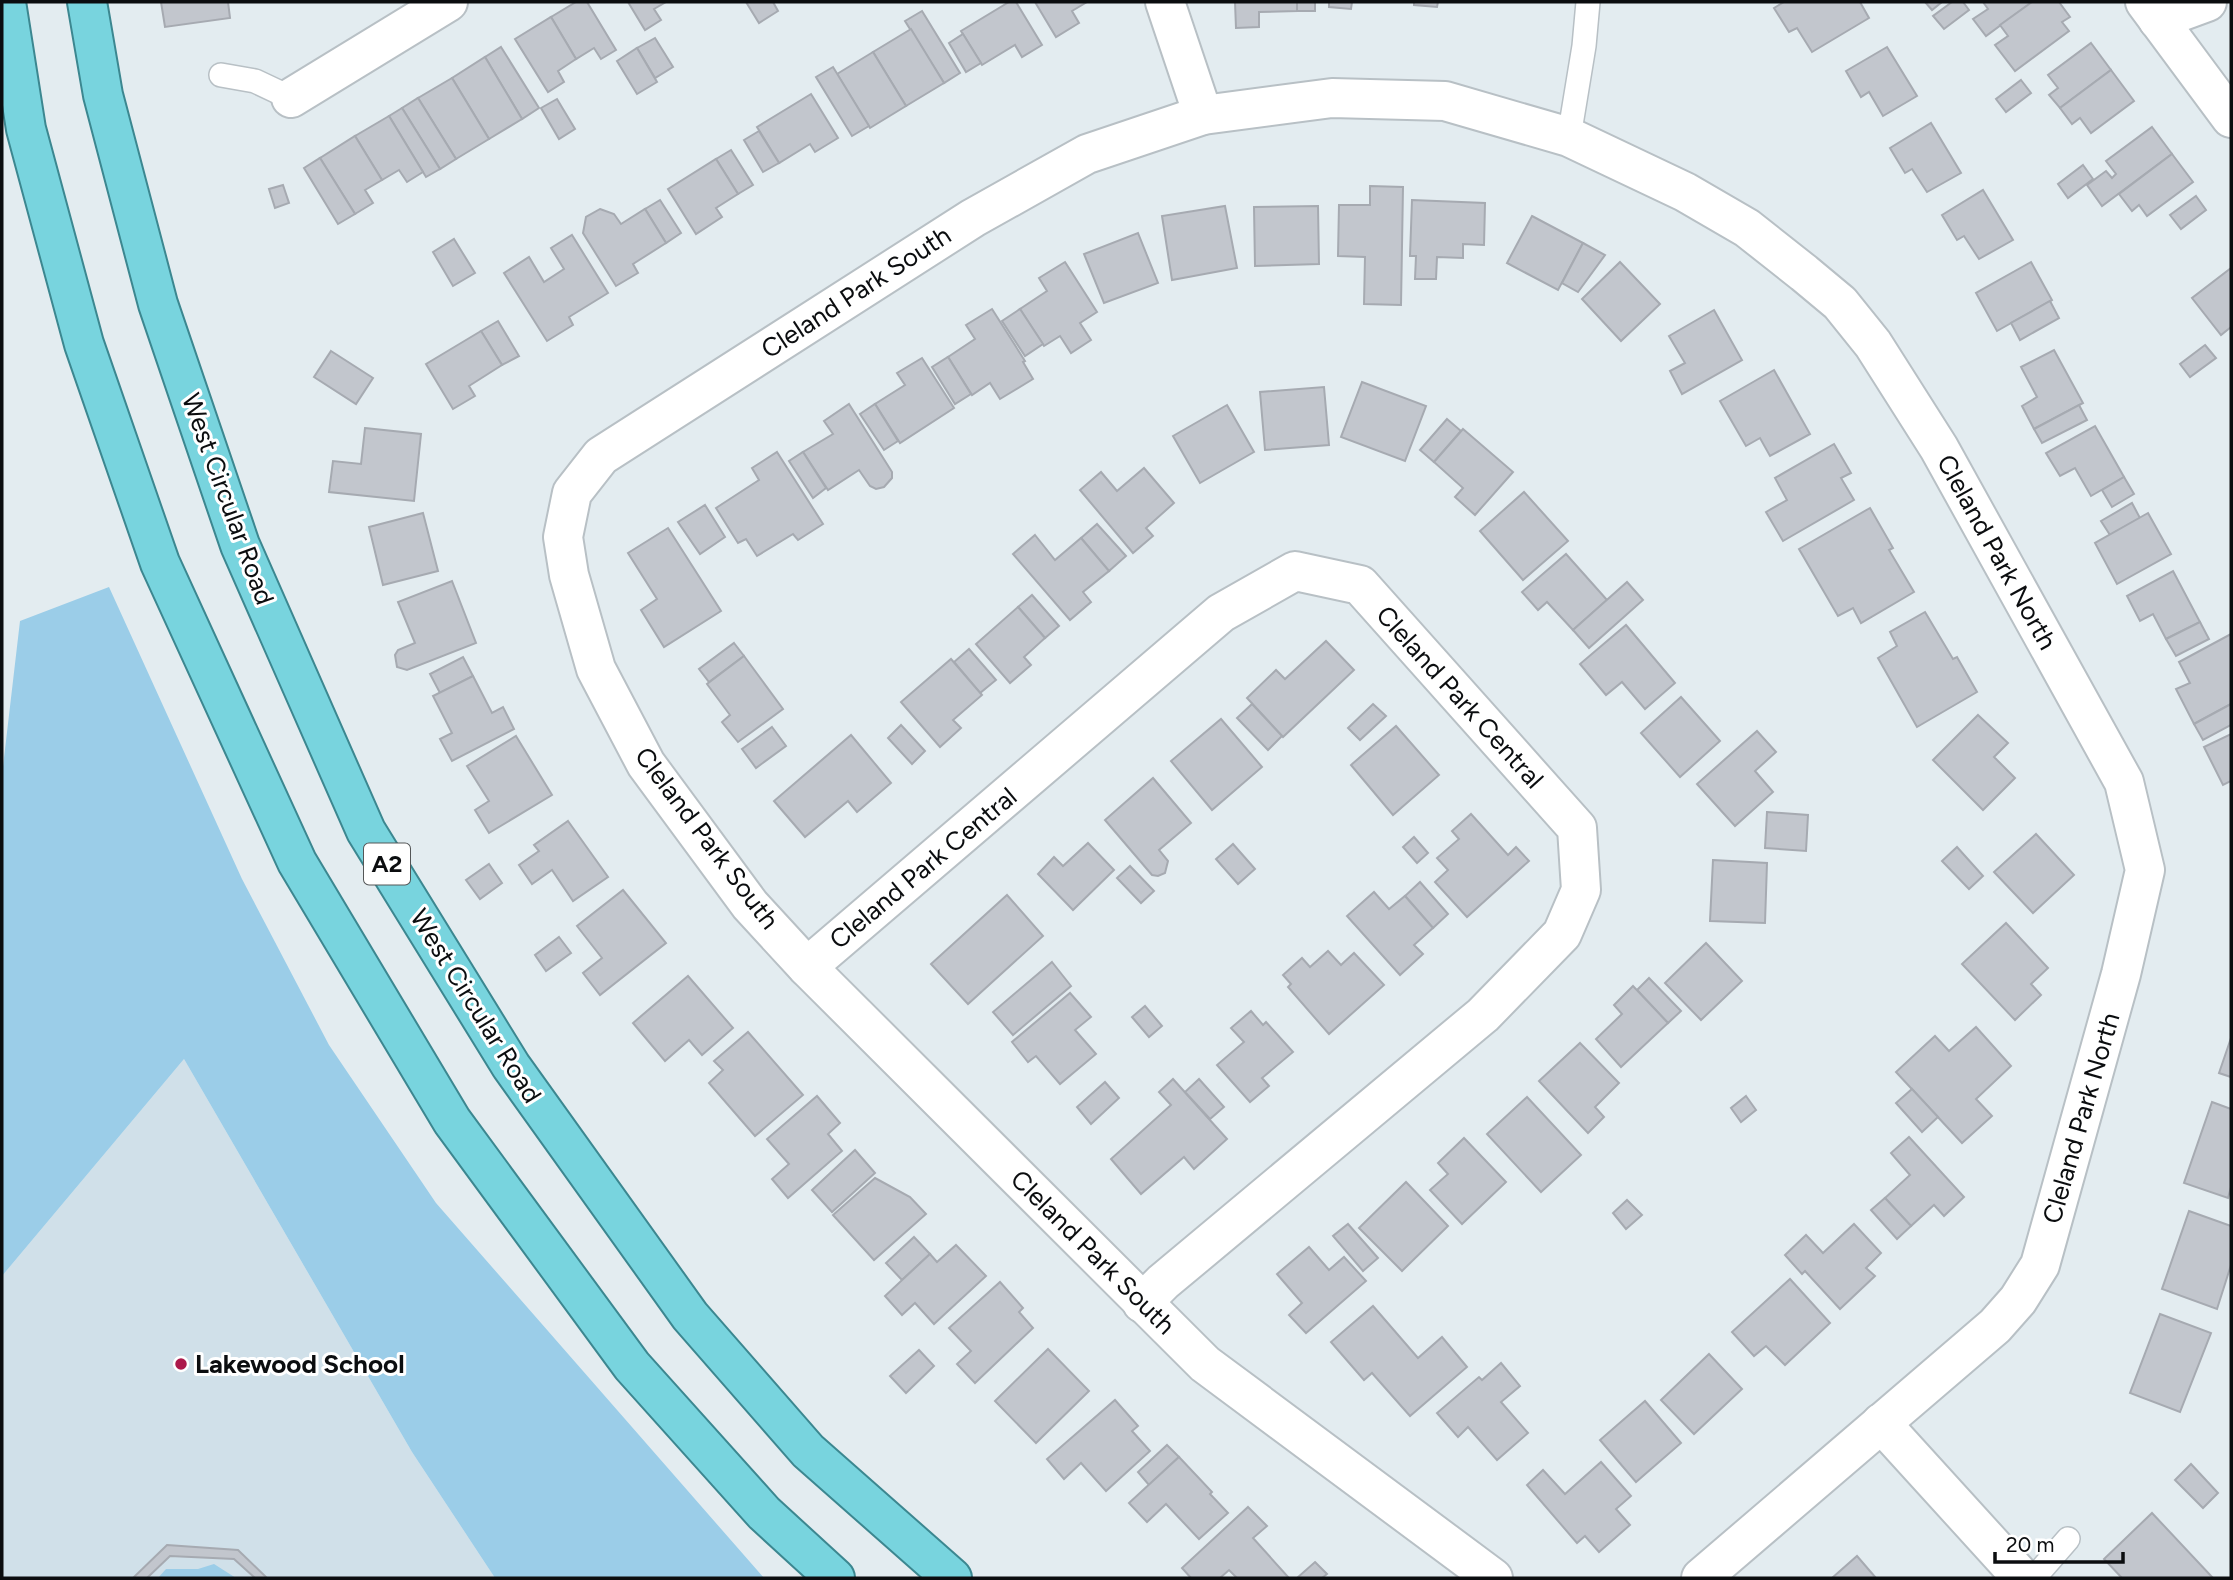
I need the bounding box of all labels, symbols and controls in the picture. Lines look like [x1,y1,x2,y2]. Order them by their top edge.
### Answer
street label: Cleland Park South [755,219,957,365]
street label: West Circular Road [175,389,281,609]
street label: Cleland Park North [1930,449,2064,655]
street label: Cleland Park Central [1370,599,1550,795]
street label: Cleland Park South [628,741,786,935]
street label: Cleland Park Central [823,780,1023,956]
road number: A2 [364,844,410,884]
street label: West Circular Road [403,903,549,1109]
street label: Cleland Park North [2036,1009,2126,1227]
street label: Cleland Park South [1004,1163,1182,1341]
place label: Lakewood School [195,1348,405,1380]
marker: Lakewood School [173,1356,189,1372]
scale bar [1995,1520,2123,1564]
text: 20 m [2006,1532,2054,1557]

